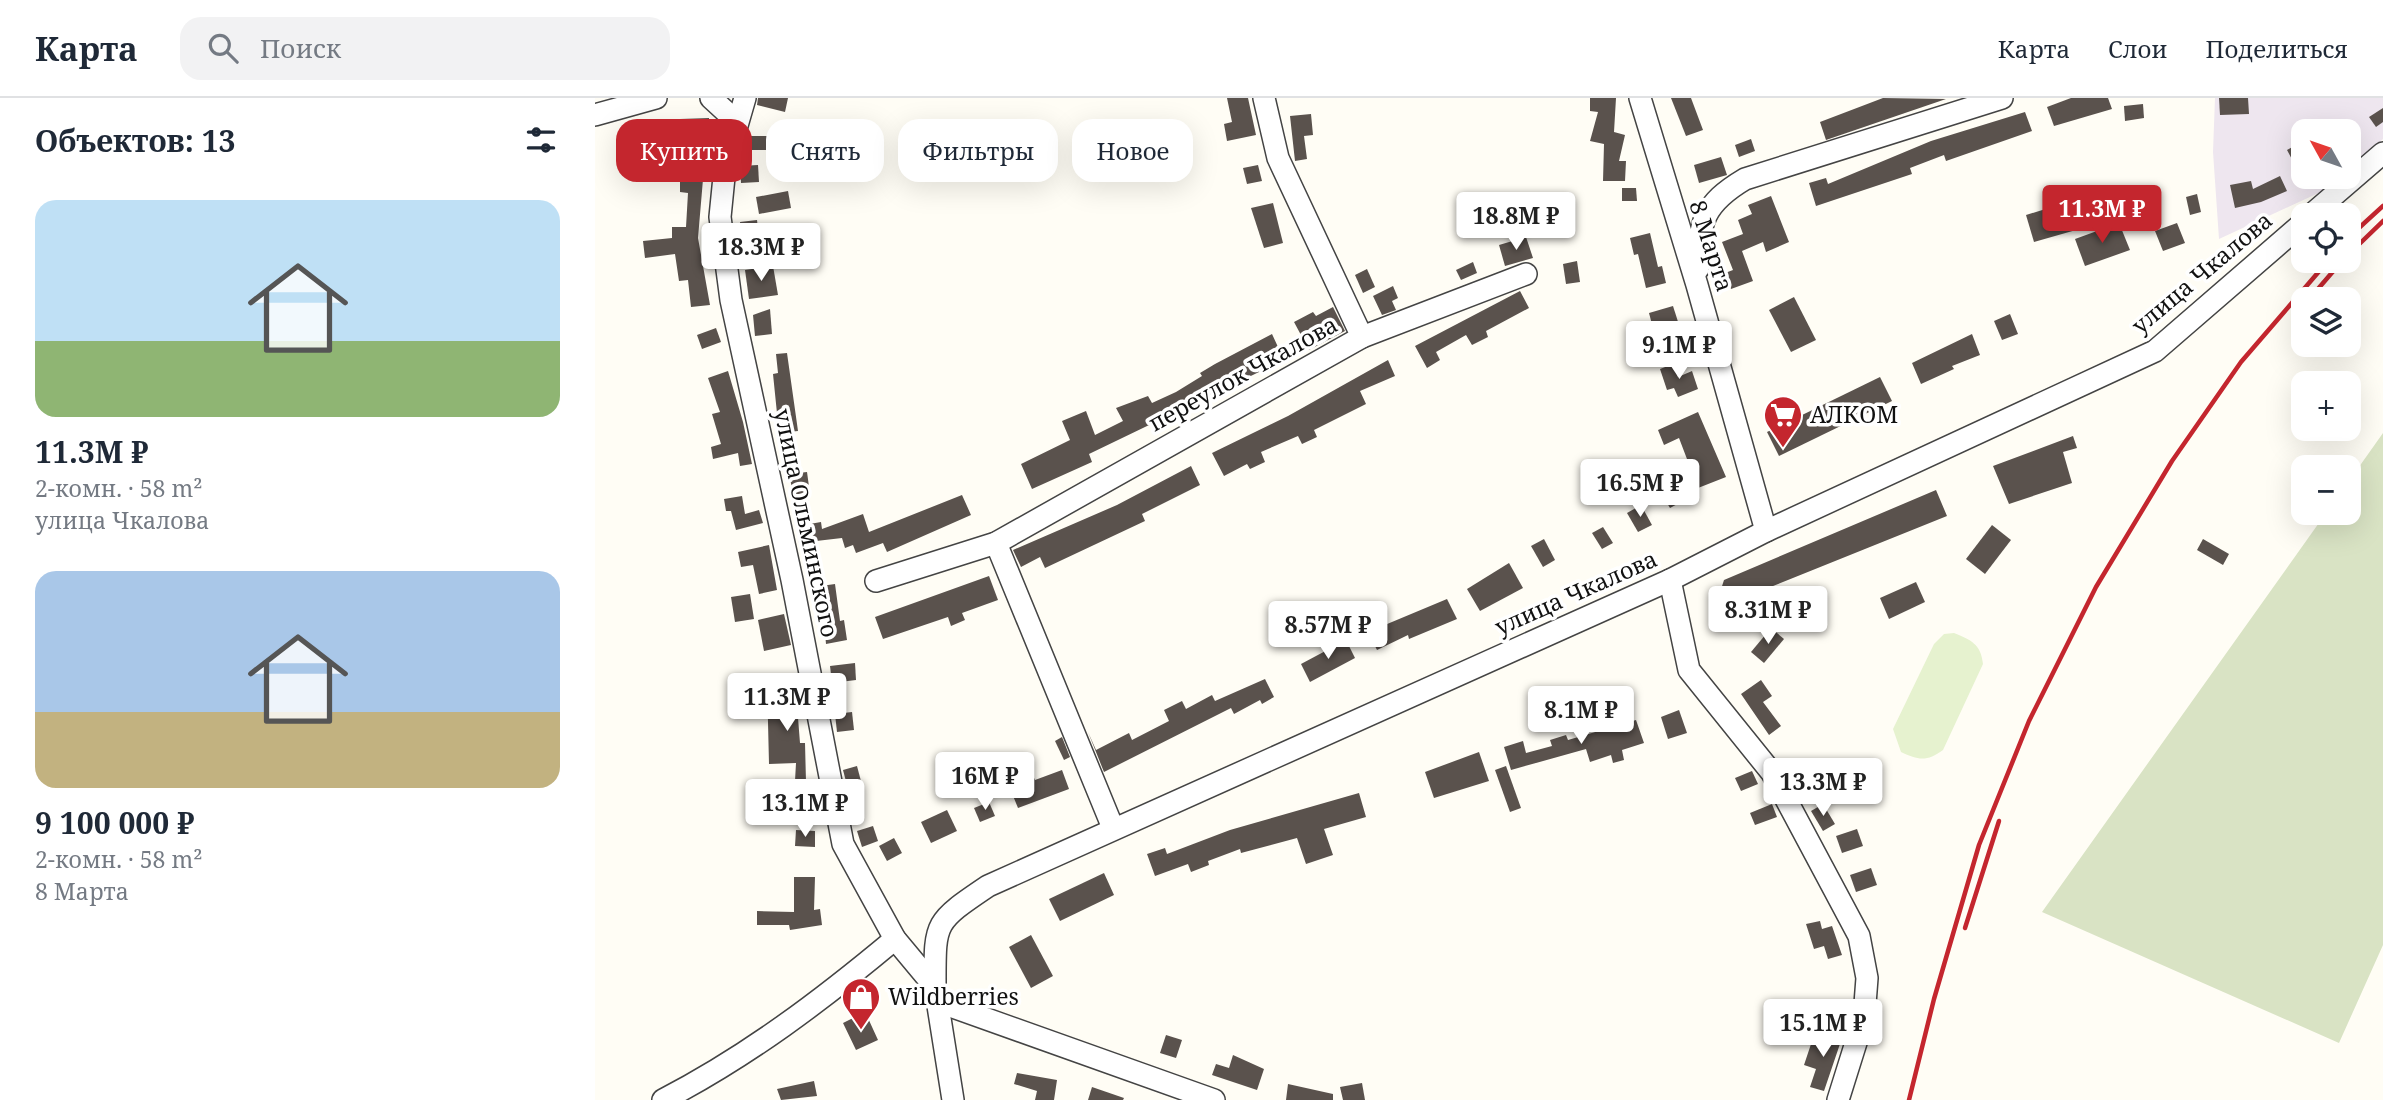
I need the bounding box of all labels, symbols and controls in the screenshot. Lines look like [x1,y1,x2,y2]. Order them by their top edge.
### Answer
search box [180,17,670,80]
text: Карта [35,26,138,71]
icon: search [204,29,242,67]
text: Поиск [260,30,341,66]
text: Карта [1998,32,2070,65]
text: Слои [2108,32,2168,65]
text: Поделиться [2206,32,2348,65]
chip: Купить [616,119,752,182]
chip: Снять [766,119,884,182]
chip: Фильтры [898,119,1058,182]
chip: Новое [1072,119,1193,182]
north arrow [2291,119,2361,189]
map controls [2291,119,2361,525]
text: Объектов: 13 [35,120,236,161]
icon: filters [522,121,560,159]
pin: 11.3M ₽ [2037,186,2167,245]
pin: 18.8M ₽ [1451,192,1581,252]
text: 11.3M ₽ [2058,192,2146,224]
street label: 8 Марта [1682,196,1742,295]
text: 18.8M ₽ [1472,199,1560,231]
button: locate [2291,203,2361,273]
street label: улица Чкалова [2124,204,2278,341]
pin: 18.3M ₽ [696,223,826,283]
text: 18.3M ₽ [717,230,805,262]
icon: home [235,245,361,371]
button: layers [2291,287,2361,357]
street label: переулок Чкалова [1142,308,1343,438]
pin: 9.1M ₽ [1622,322,1736,381]
text: 9.1M ₽ [1642,328,1716,360]
button: + [2291,371,2361,441]
supermarket icon: АЛКОМ [1762,394,1804,449]
place label: АЛКОМ [1810,398,1898,430]
street label: улица Ольминского [767,406,847,640]
text: 11.3M ₽ [35,431,149,472]
button: − [2291,455,2361,525]
pin: 16.5M ₽ [1575,460,1705,519]
text: 16.5M ₽ [1596,466,1684,498]
text: 2-комн. · 58 m² [35,472,202,504]
text: улица Чкалова [35,504,209,536]
street label: улица Чкалова [1489,542,1662,642]
pin: 8.31M ₽ [1703,587,1833,646]
text: 8.31M ₽ [1724,593,1812,625]
pin: 8.57M ₽ [1263,602,1393,661]
text: 8.57M ₽ [1284,608,1372,640]
icon: home [235,616,361,742]
pin: 11.3M ₽ [722,674,852,733]
text: 11.3M ₽ [743,680,831,712]
pin: 8.1M ₽ [1524,686,1638,746]
text: 8.1M ₽ [1544,693,1618,725]
pin: 16M ₽ [936,752,1034,812]
pin: 13.3M ₽ [1758,758,1888,818]
text: 16M ₽ [951,759,1019,791]
text: 13.3M ₽ [1779,765,1867,797]
pin: 13.1M ₽ [740,780,870,839]
text: 13.1M ₽ [761,786,849,818]
text: 9 100 000 ₽ [35,802,195,843]
text: 2-комн. · 58 m² [35,843,202,875]
text: 8 Марта [35,875,129,907]
shop icon: Wildberries [840,976,882,1031]
place label: Wildberries [888,980,1019,1012]
pin: 15.1M ₽ [1758,1000,1888,1059]
text: 15.1M ₽ [1779,1006,1867,1038]

